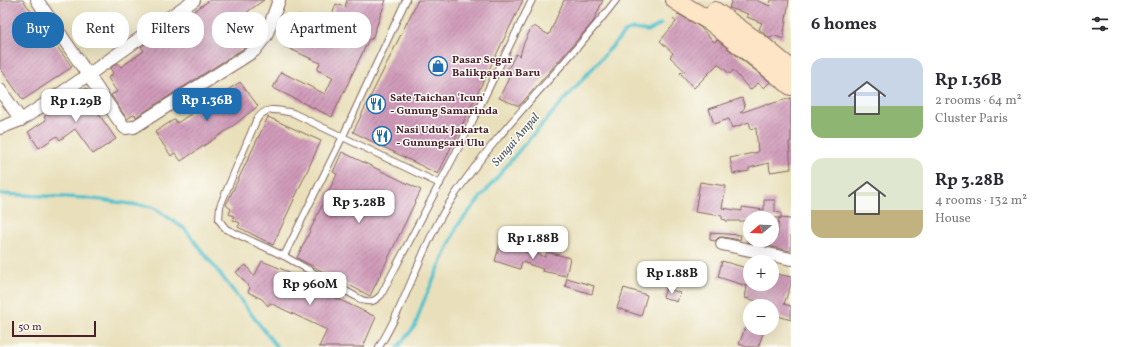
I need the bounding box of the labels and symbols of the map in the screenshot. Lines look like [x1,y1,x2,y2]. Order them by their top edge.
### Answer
place label: Pasar Segar Balikpapan Baru [452,53,541,81]
shop icon: Pasar Segar Balikpapan Baru [427,55,449,77]
pin: Rp 1.36B [166,88,248,122]
pin: Rp 1.29B [35,89,117,123]
place label: Sate Taichan 'Icun' - Gunung Samarinda [390,91,498,119]
restaurant icon: Sate Taichan 'Icun' - Gunung Samarinda [365,93,387,115]
water label: Sungai Ampal [489,110,543,170]
place label: Nasi Uduk Jakarta - Gunungsari Ulu [396,123,489,151]
restaurant icon: Nasi Uduk Jakarta - Gunungsari Ulu [371,125,393,147]
pin: Rp 3.28B [318,190,400,224]
north arrow [743,211,779,247]
pin: Rp 1.88B [492,226,574,260]
pin: Rp 1.88B [631,261,713,295]
pin: Rp 960M [273,272,347,306]
scale bar [12,319,96,338]

